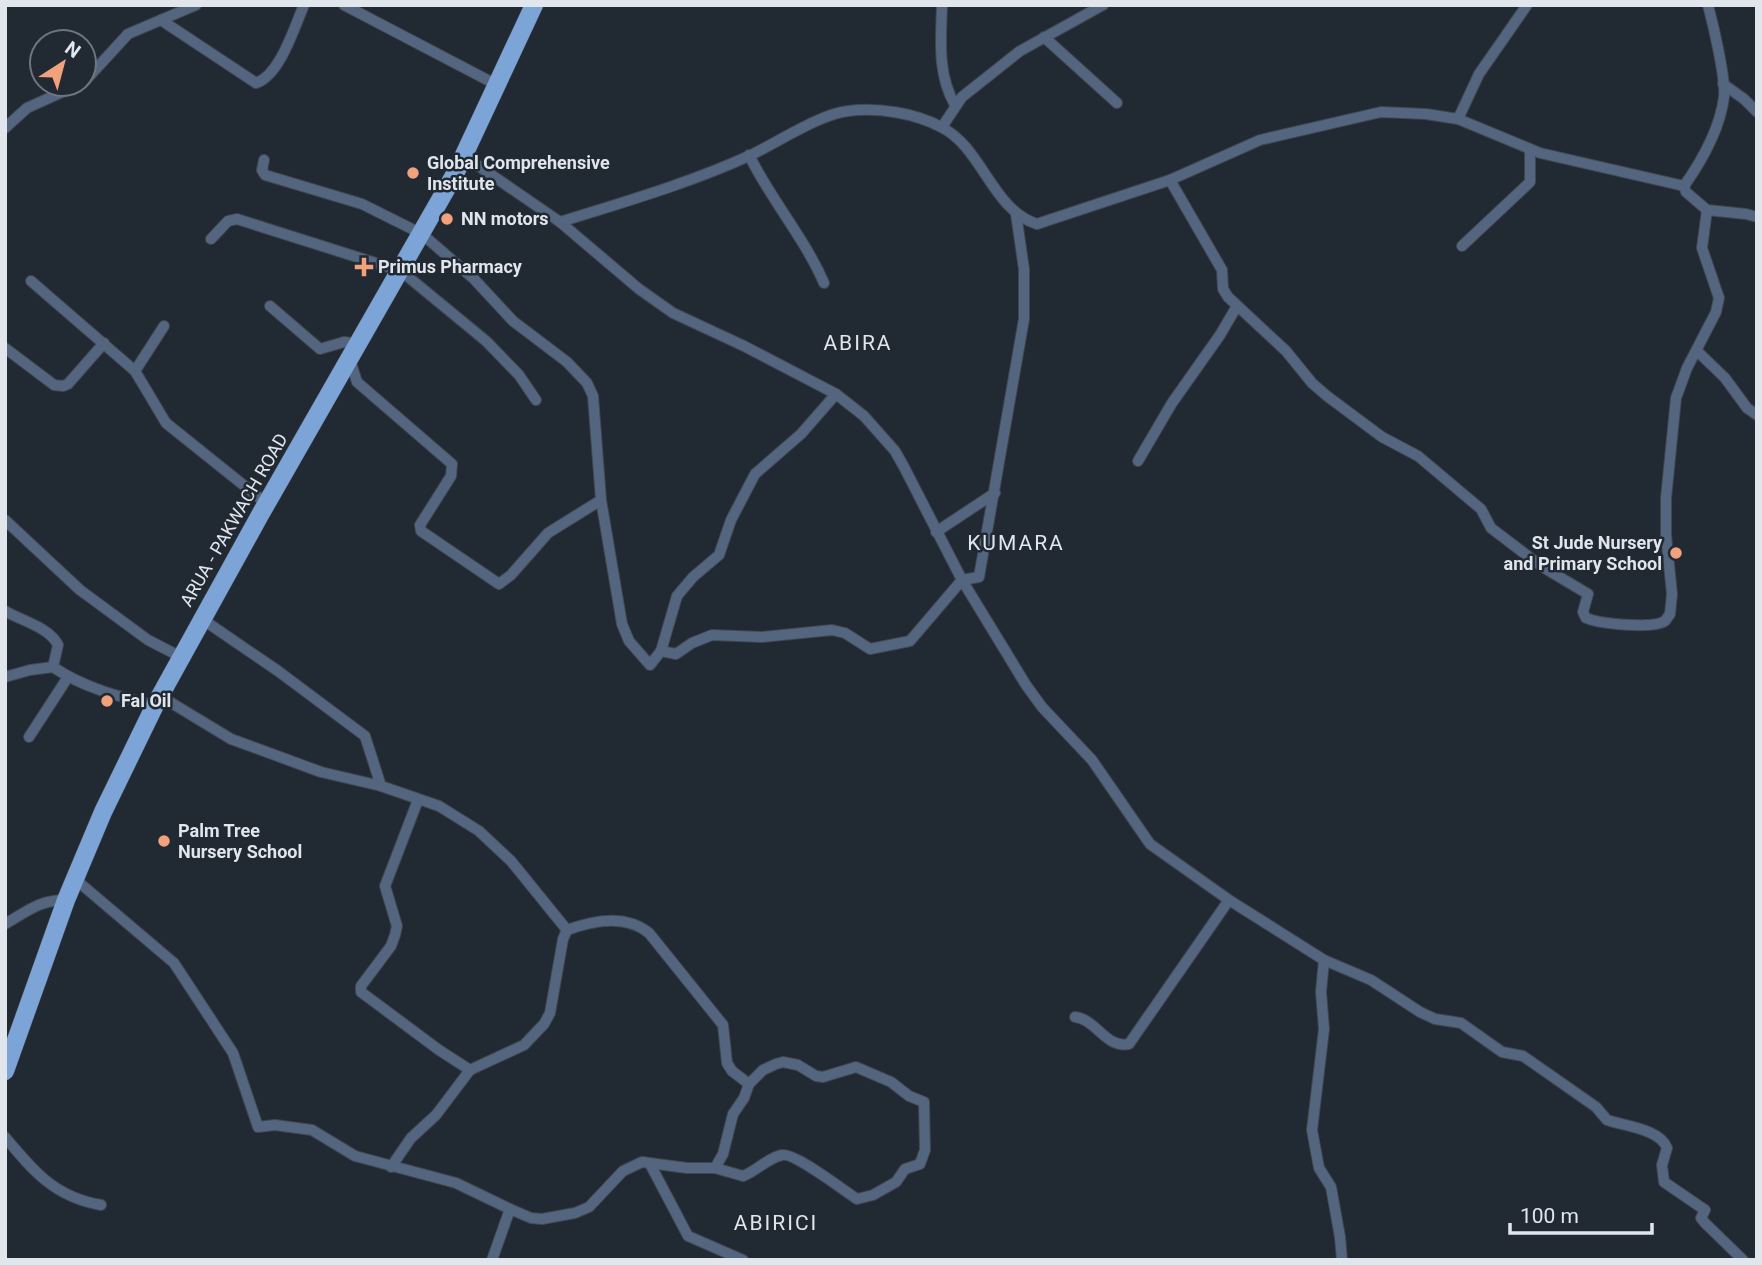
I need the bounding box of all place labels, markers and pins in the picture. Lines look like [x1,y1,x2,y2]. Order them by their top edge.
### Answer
place label: Global Comprehensive Institute [427,152,610,194]
marker: Global Comprehensive Institute [405,165,421,181]
place label: NN motors [461,208,548,229]
marker: NN motors [439,211,455,227]
place label: Primus Pharmacy [378,256,523,277]
marker: Primus Pharmacy [356,259,372,275]
place label: St Jude Nursery and Primary School [1504,532,1663,574]
marker: St Jude Nursery and Primary School [1668,545,1684,561]
place label: Fal Oil [121,690,171,711]
marker: Fal Oil [99,693,115,709]
place label: Palm Tree Nursery School [178,820,302,862]
marker: Palm Tree Nursery School [156,833,172,849]

